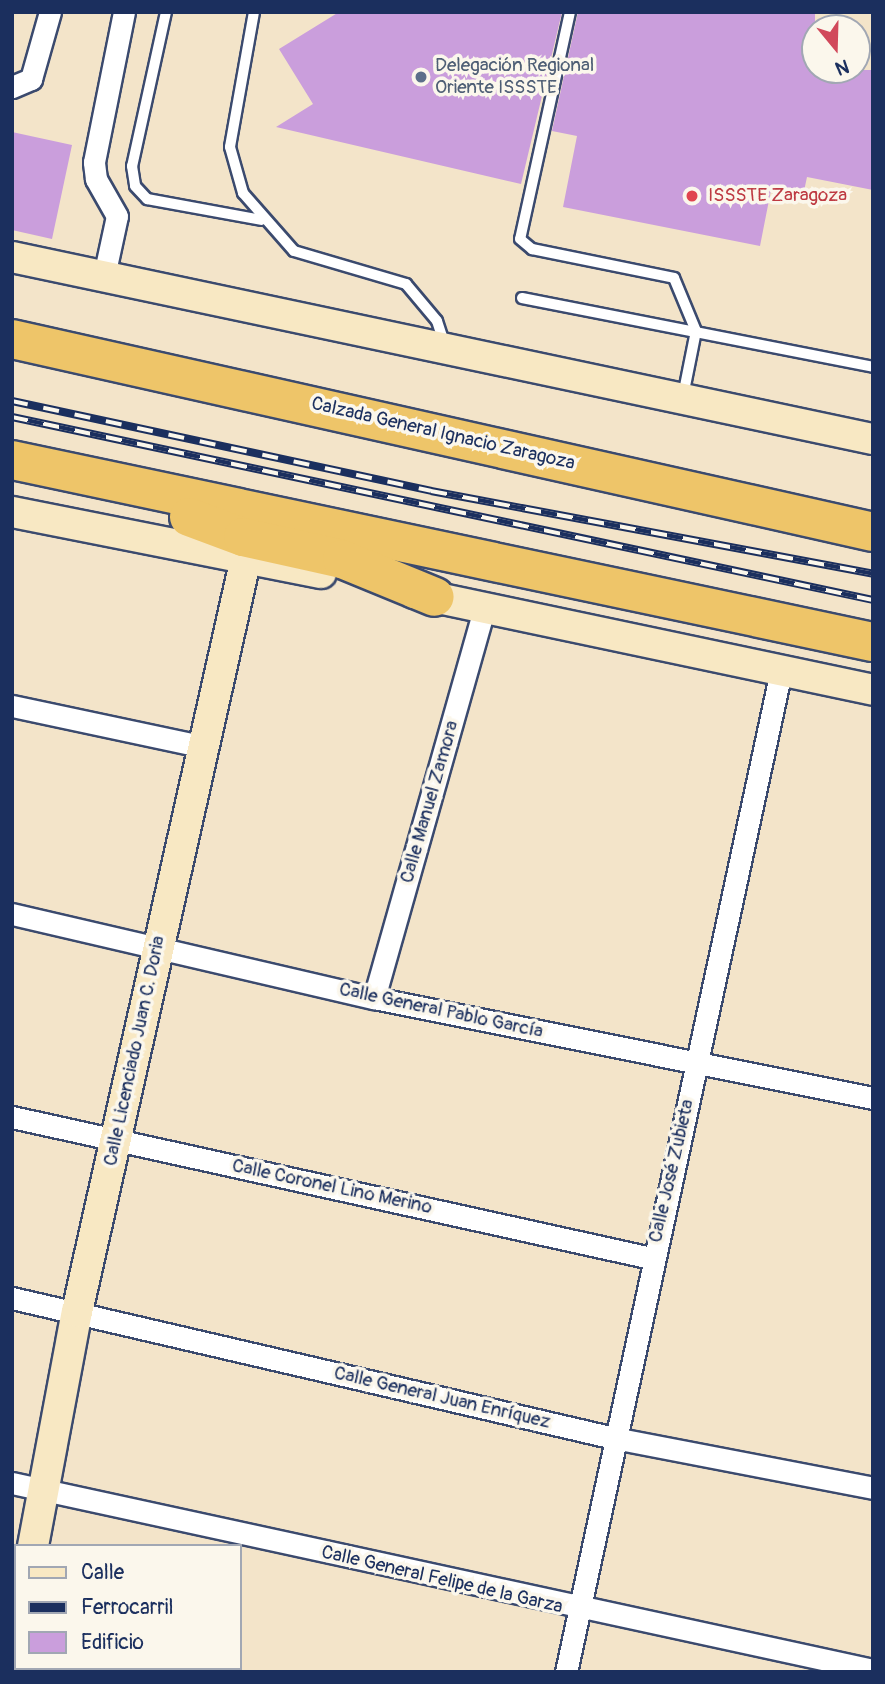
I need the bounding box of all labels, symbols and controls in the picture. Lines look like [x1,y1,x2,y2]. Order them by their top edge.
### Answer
north arrow [801,14,871,84]
text: N [832,54,852,80]
place label: Delegación Regional Oriente ISSSTE [435,55,594,99]
marker: Delegación Regional Oriente ISSSTE [413,69,429,85]
place label: ISSSTE Zaragoza [708,185,847,207]
marker: ISSSTE Zaragoza [682,186,702,206]
street label: Calzada General Ignacio Zaragoza [309,393,577,475]
street label: Calle Manuel Zamora [396,718,464,886]
street label: Calle Licenciado Juan C. Doria [99,934,171,1168]
street label: Calle General Pablo García [337,978,545,1044]
street label: Calle José Zubieta [644,1097,700,1245]
street label: Calle Coronel Lino Merino [230,1155,434,1219]
street label: Calle General Juan Enríquez [332,1362,552,1434]
street label: Calle General Felipe de la Garza [319,1541,565,1619]
legend [14,1544,242,1670]
text: Calle [81,1559,124,1586]
text: Ferrocarril [81,1594,173,1621]
text: Edificio [81,1629,144,1656]

